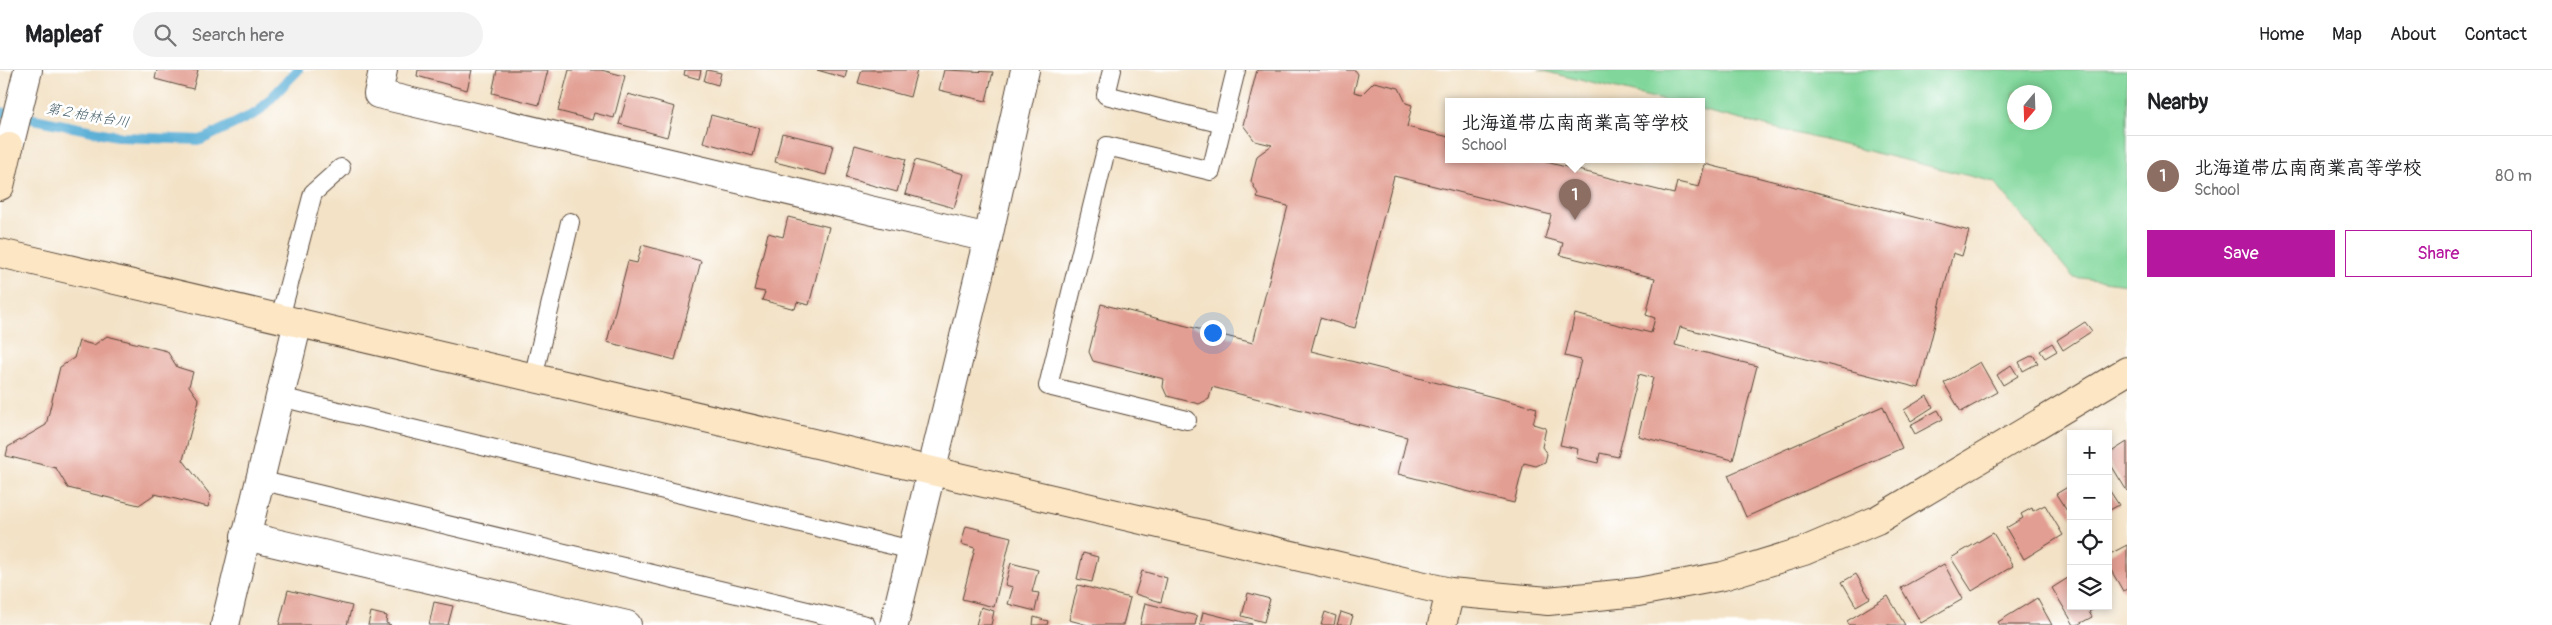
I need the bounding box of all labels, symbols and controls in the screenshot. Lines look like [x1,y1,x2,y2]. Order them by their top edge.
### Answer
search box [133,12,483,57]
text: Mapleaf [25,20,103,49]
icon: search [151,21,179,49]
text: Search here [191,23,284,47]
text: Home [2259,23,2304,46]
text: Map [2332,23,2362,46]
text: About [2390,23,2436,46]
text: Contact [2464,23,2527,46]
north arrow [2007,85,2052,130]
text: Nearby [2147,89,2208,116]
popup [1445,98,1705,163]
water label: 第２柏林台川 [45,100,131,131]
text: 北海道帯広南商業高等学校 [1461,111,1689,135]
text: School [1461,135,1507,155]
text: 北海道帯広南商業高等学校 [2194,156,2422,180]
text: 1 [2160,166,2166,186]
text: 80 m [2495,166,2532,186]
pin: 1 [1559,179,1591,220]
text: School [2194,180,2240,200]
button: Save [2147,230,2335,277]
button: Share [2345,230,2532,277]
your location [1200,320,1226,346]
map controls [2067,430,2112,610]
button: + [2067,430,2112,475]
button: − [2067,475,2112,520]
button: locate [2067,520,2112,565]
button: layers [2067,565,2112,610]

